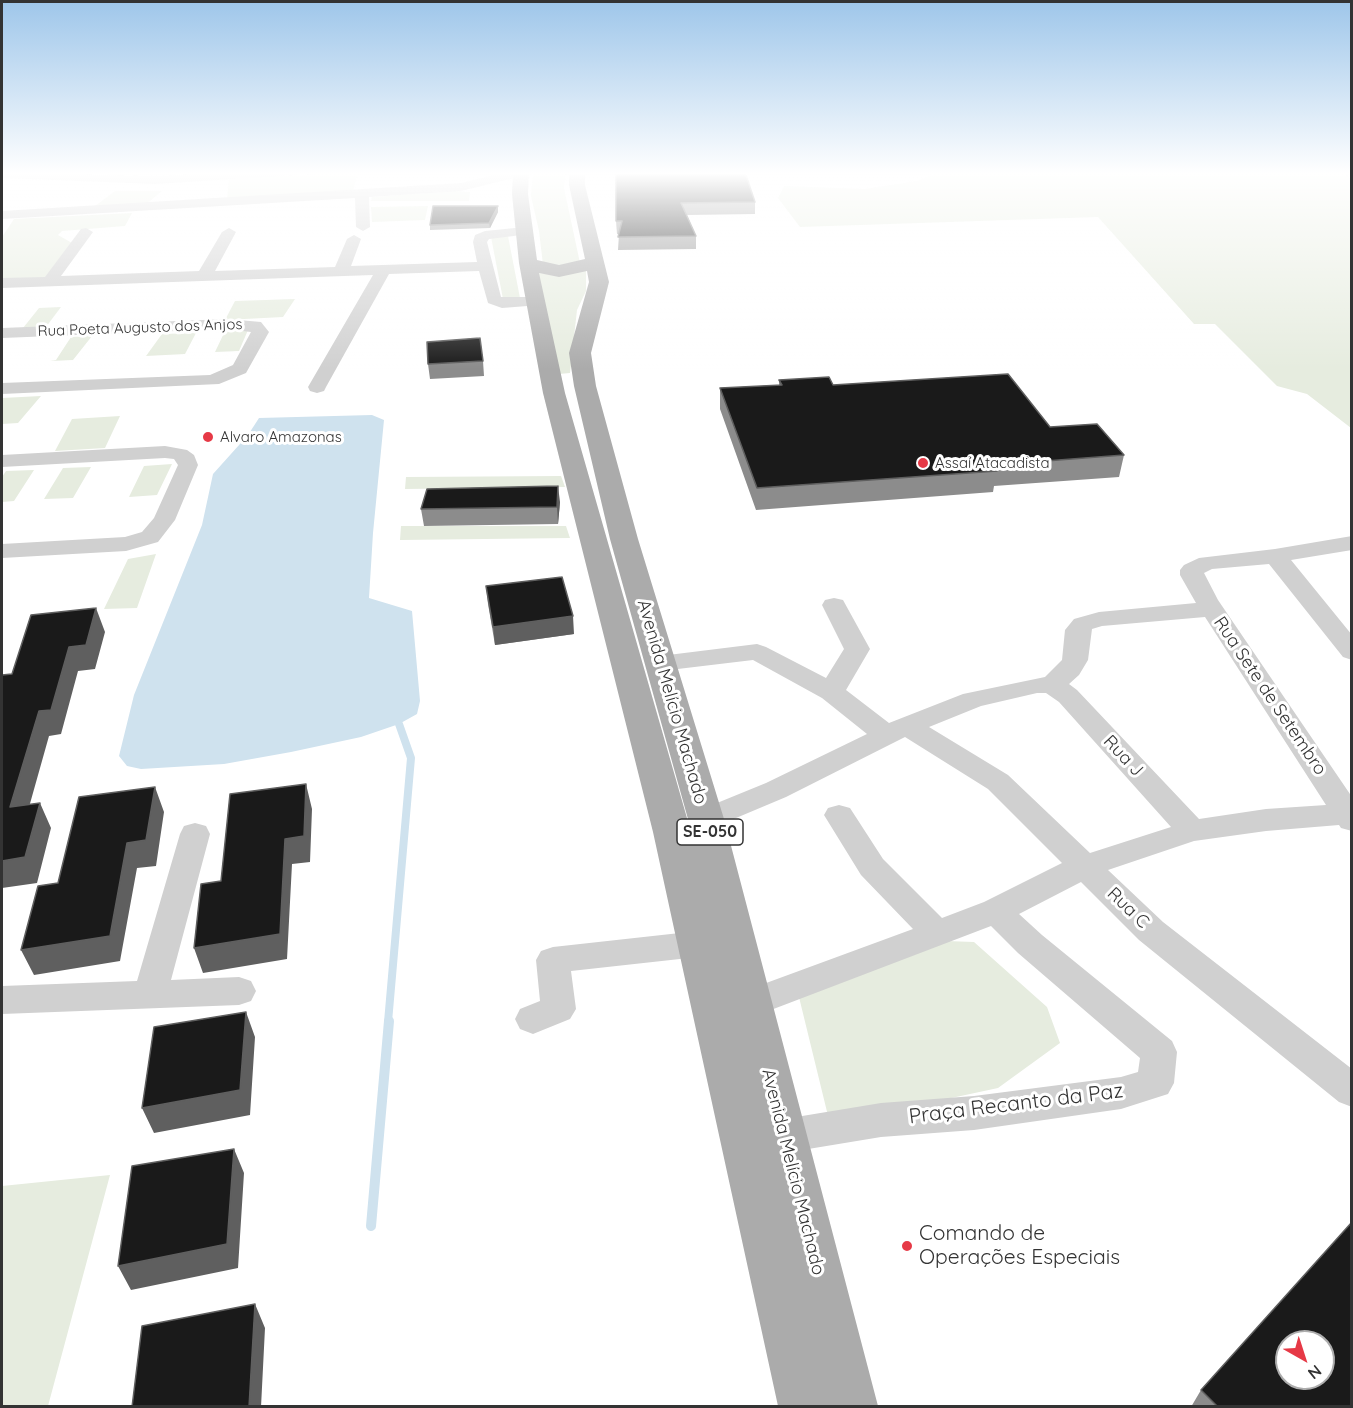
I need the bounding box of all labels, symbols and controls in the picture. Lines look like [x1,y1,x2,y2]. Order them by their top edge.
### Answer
street label: Rua Poeta Augusto dos Anjos [37,315,243,341]
place label: Alvaro Amazonas [220,428,342,446]
marker: Alvaro Amazonas [201,430,215,444]
place label: Assaí Atacadista [935,454,1049,472]
marker: Assaí Atacadista [916,456,930,470]
street label: Avenida Melício Machado [632,597,712,807]
street label: Rua Sete de Setembro [1209,613,1331,779]
street label: Rua J [1099,731,1147,781]
road number: SE-050 [677,819,743,845]
street label: Rua C [1103,883,1153,933]
street label: Avenida Melício Machado [757,1067,829,1277]
street label: Praça Recanto da Paz [907,1078,1125,1130]
place label: Comando de Operações Especiais [919,1221,1120,1271]
marker: Comando de Operações Especiais [900,1239,914,1253]
north arrow [1275,1330,1335,1390]
text: N [1304,1361,1326,1384]

